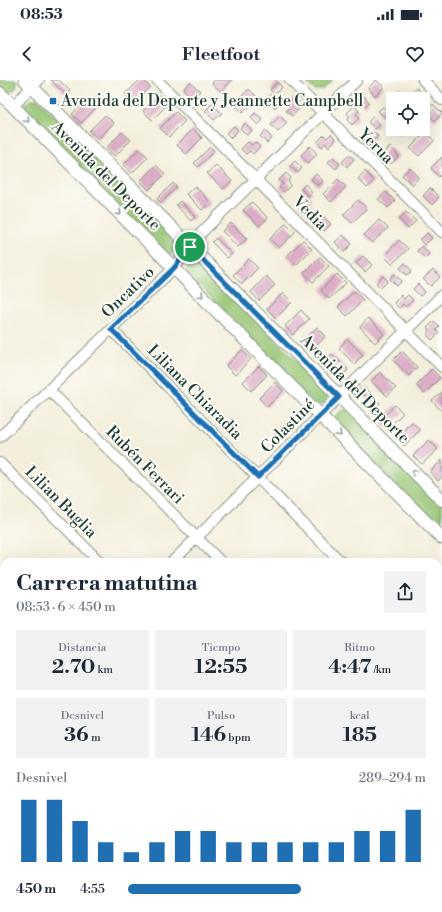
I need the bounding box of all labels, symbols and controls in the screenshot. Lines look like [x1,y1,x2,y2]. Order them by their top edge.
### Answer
text: 08:53 [20,5,63,24]
icon: back [16,43,38,65]
text: Fleetfoot [182,43,260,66]
icon: heart [404,43,426,65]
place label: Avenida del Deporte y Jeannette Campbell [60,91,364,111]
map controls [386,92,430,136]
button: locate [386,92,430,136]
marker: Avenida del Deporte y Jeannette Campbell [48,96,58,106]
one-way arrow [23,115,30,123]
street label: Avenida del Deporte [47,117,165,235]
street label: Yerua [353,123,399,169]
street label: Vedia [288,191,332,235]
one-way arrow [114,208,122,216]
pin [173,230,207,264]
icon: arrive [179,236,201,258]
street label: Oncativo [97,262,159,322]
one-way arrow [196,291,204,298]
street label: Avenida del Deporte [296,330,414,448]
street label: Liliana Chiaradia [143,340,247,444]
street label: Colastiné [257,395,319,457]
street label: Rubén Ferrari [102,422,188,508]
one-way arrow [334,429,342,437]
street label: Lilian Buglia [21,462,102,543]
one-way arrow [412,469,419,477]
text: Carrera matutina [16,570,198,597]
button: share [384,571,426,613]
text: 08:53 · 6 × 450 m [16,599,116,615]
text: Distancia [58,641,106,655]
text: Tiempo [202,641,240,655]
text: Ritmo [344,641,375,655]
text: 2.70 [52,655,95,680]
text: 12:55 [195,655,247,680]
text: 4:47 [328,655,371,680]
text: km [95,663,113,677]
text: /km [371,663,391,677]
text: Desnivel [61,709,104,723]
text: Pulso [207,709,235,723]
text: kcal [350,709,370,723]
text: 36 [64,723,89,748]
text: 146 [191,723,226,748]
text: 185 [342,723,377,748]
text: m [89,731,101,745]
text: bpm [226,731,251,745]
text: Desnivel [16,770,67,786]
text: 289–294 m [359,770,426,786]
text: 450 m [16,881,56,897]
text: 4:55 [80,881,105,897]

